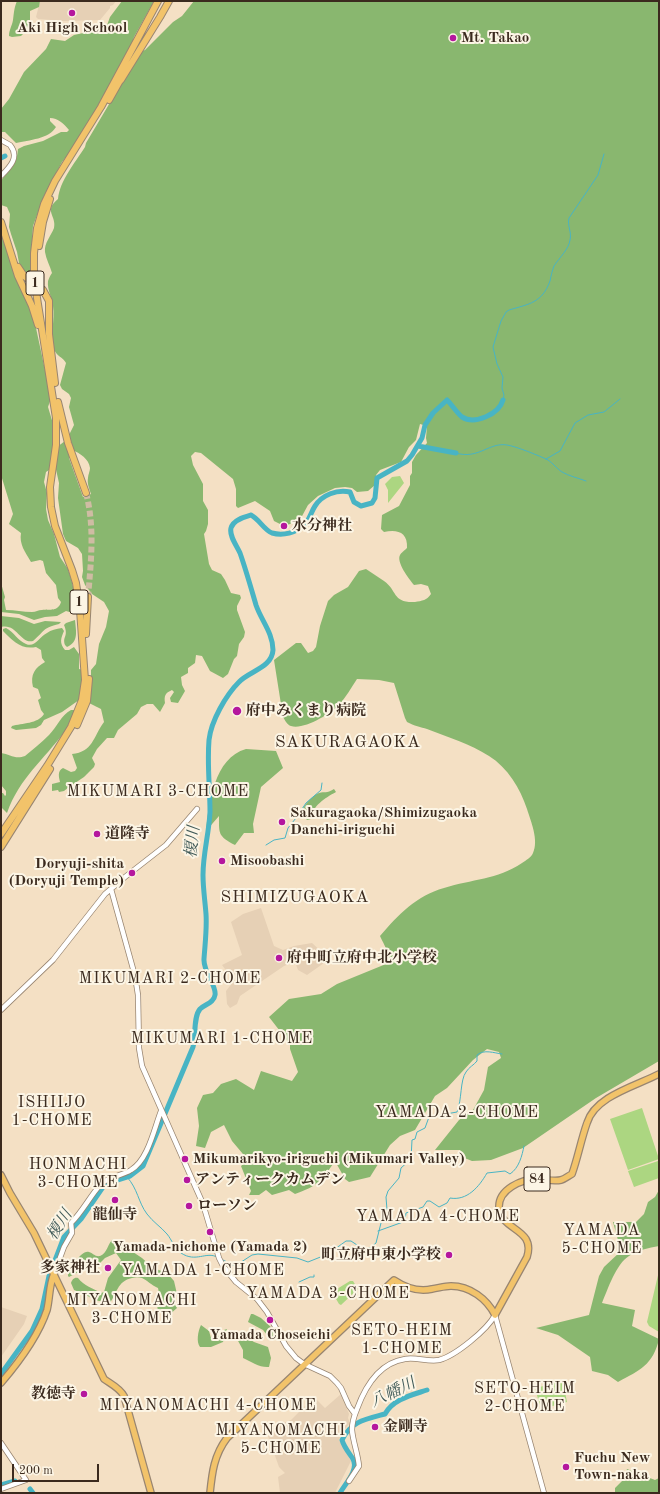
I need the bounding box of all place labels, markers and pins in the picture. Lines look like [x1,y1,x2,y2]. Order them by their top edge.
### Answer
marker: Aki High School [67,8,77,18]
place label: Aki High School [17,19,127,37]
place label: Mt. Takao [461,29,529,47]
marker: Mt. Takao [448,33,458,43]
place label: 水分神社 [292,517,352,535]
marker: 水分神社 [279,521,289,531]
place label: 府中みくまり病院 [246,702,366,720]
marker: 府中みくまり病院 [231,705,243,717]
place label: Sakuragaoka/Shimizugaoka Danchi-iriguchi [290,804,477,839]
marker: Sakuragaoka/Shimizugaoka Danchi-iriguchi [277,817,287,827]
place label: 道隆寺 [105,825,150,843]
marker: 道隆寺 [92,829,102,839]
place label: Misoobashi [230,852,304,870]
place label: Doryuji-shita (Doryuji Temple) [9,855,124,890]
marker: Misoobashi [217,856,227,866]
marker: Doryuji-shita (Doryuji Temple) [127,868,137,878]
place label: 府中町立府中北小学校 [287,949,437,967]
marker: 府中町立府中北小学校 [274,953,284,963]
place label: Mikumarikyo-iriguchi (Mikumari Valley) [193,1150,465,1168]
marker: Mikumarikyo-iriguchi (Mikumari Valley) [180,1154,190,1164]
place label: アンティークカムデン [195,1171,345,1189]
marker: アンティークカムデン [182,1175,192,1185]
marker: 龍仙寺 [110,1195,120,1205]
place label: ローソン [197,1197,257,1215]
marker: ローソン [184,1201,194,1211]
place label: 龍仙寺 [93,1206,137,1224]
marker: Yamada-nichome (Yamada 2) [205,1227,215,1237]
place label: Yamada-nichome (Yamada 2) [113,1238,307,1256]
place label: 町立府中東小学校 [321,1246,441,1264]
marker: 町立府中東小学校 [444,1250,454,1260]
place label: 多家神社 [40,1259,100,1277]
marker: 多家神社 [103,1263,113,1273]
marker: Yamada Choseichi [265,1315,275,1325]
place label: Yamada Choseichi [210,1326,330,1344]
place label: 教徳寺 [31,1385,76,1403]
marker: 教徳寺 [79,1389,89,1399]
place label: 金剛寺 [383,1418,428,1436]
marker: 金剛寺 [370,1422,380,1432]
place label: Fuchu New Town-naka [574,1449,650,1484]
marker: Fuchu New Town-naka [561,1462,571,1472]

